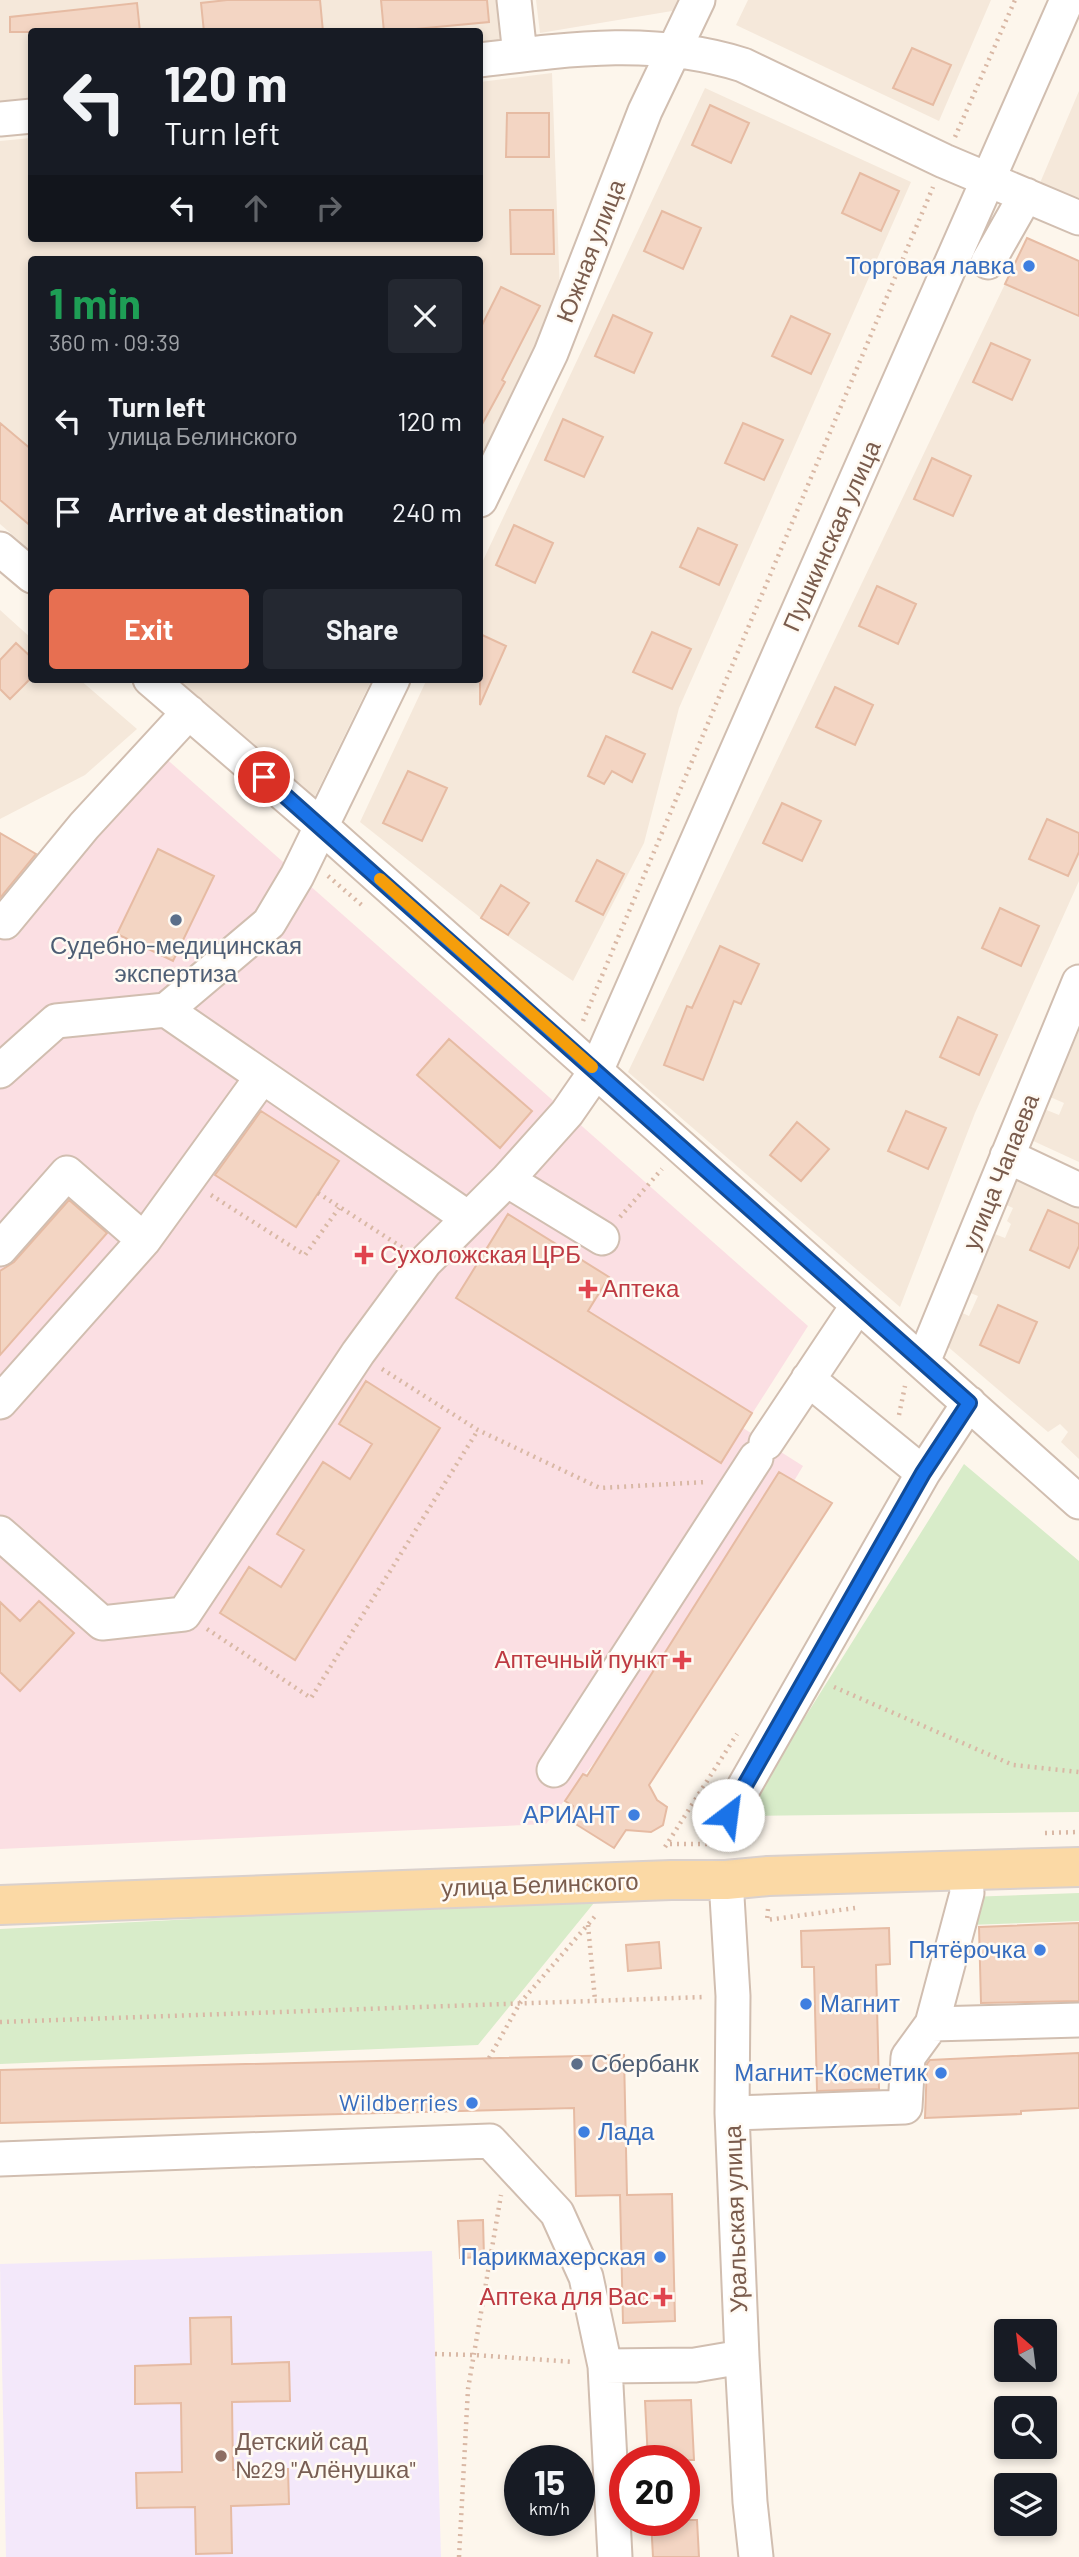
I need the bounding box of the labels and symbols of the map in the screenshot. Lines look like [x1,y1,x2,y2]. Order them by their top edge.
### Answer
street label: Южная улица [549,174,630,326]
place label: Торговая лавка [846,250,1016,279]
marker: Торговая лавка [1021,258,1037,274]
street label: Пушкинская улица [776,435,886,635]
pin [234,747,294,807]
marker: Судебно-медицинская экспертиза [168,912,184,928]
place label: Судебно-медицинская экспертиза [50,930,302,987]
street label: улица Чапаева [955,1089,1044,1254]
place label: Сухоложская ЦРБ [380,1239,581,1268]
marker: Сухоложская ЦРБ [354,1245,374,1265]
place label: Аптека [602,1273,680,1302]
marker: Аптека [580,1281,596,1297]
place label: Аптечный пункт [494,1644,668,1673]
marker: Аптечный пункт [674,1652,690,1668]
position arrow [691,1778,765,1852]
place label: АРИАНТ [523,1799,620,1828]
marker: АРИАНТ [626,1807,642,1823]
street label: улица Белинского [441,1866,639,1901]
place label: Пятёрочка [908,1934,1027,1963]
marker: Пятёрочка [1032,1942,1048,1958]
place label: Магнит [820,1988,900,2017]
marker: Магнит [798,1996,814,2012]
place label: Сбербанк [591,2048,699,2077]
marker: Сбербанк [569,2056,585,2072]
place label: Магнит-Косметик [734,2057,927,2086]
marker: Магнит-Косметик [933,2065,949,2081]
place label: Wildberries [339,2087,458,2116]
marker: Wildberries [464,2095,480,2111]
place label: Лада [598,2116,655,2145]
marker: Лада [576,2124,592,2140]
street label: Уральская улица [717,2124,752,2313]
place label: Парикмахерская [461,2241,646,2270]
marker: Парикмахерская [652,2249,668,2265]
place label: Аптека для Вас [480,2281,649,2310]
marker: Аптека для Вас [655,2289,671,2305]
north arrow [994,2319,1057,2382]
place label: Детский сад №29 "Алёнушка" [235,2426,416,2483]
speed limit sign: 20 [609,2445,700,2536]
marker: Детский сад №29 "Алёнушка" [213,2448,229,2464]

